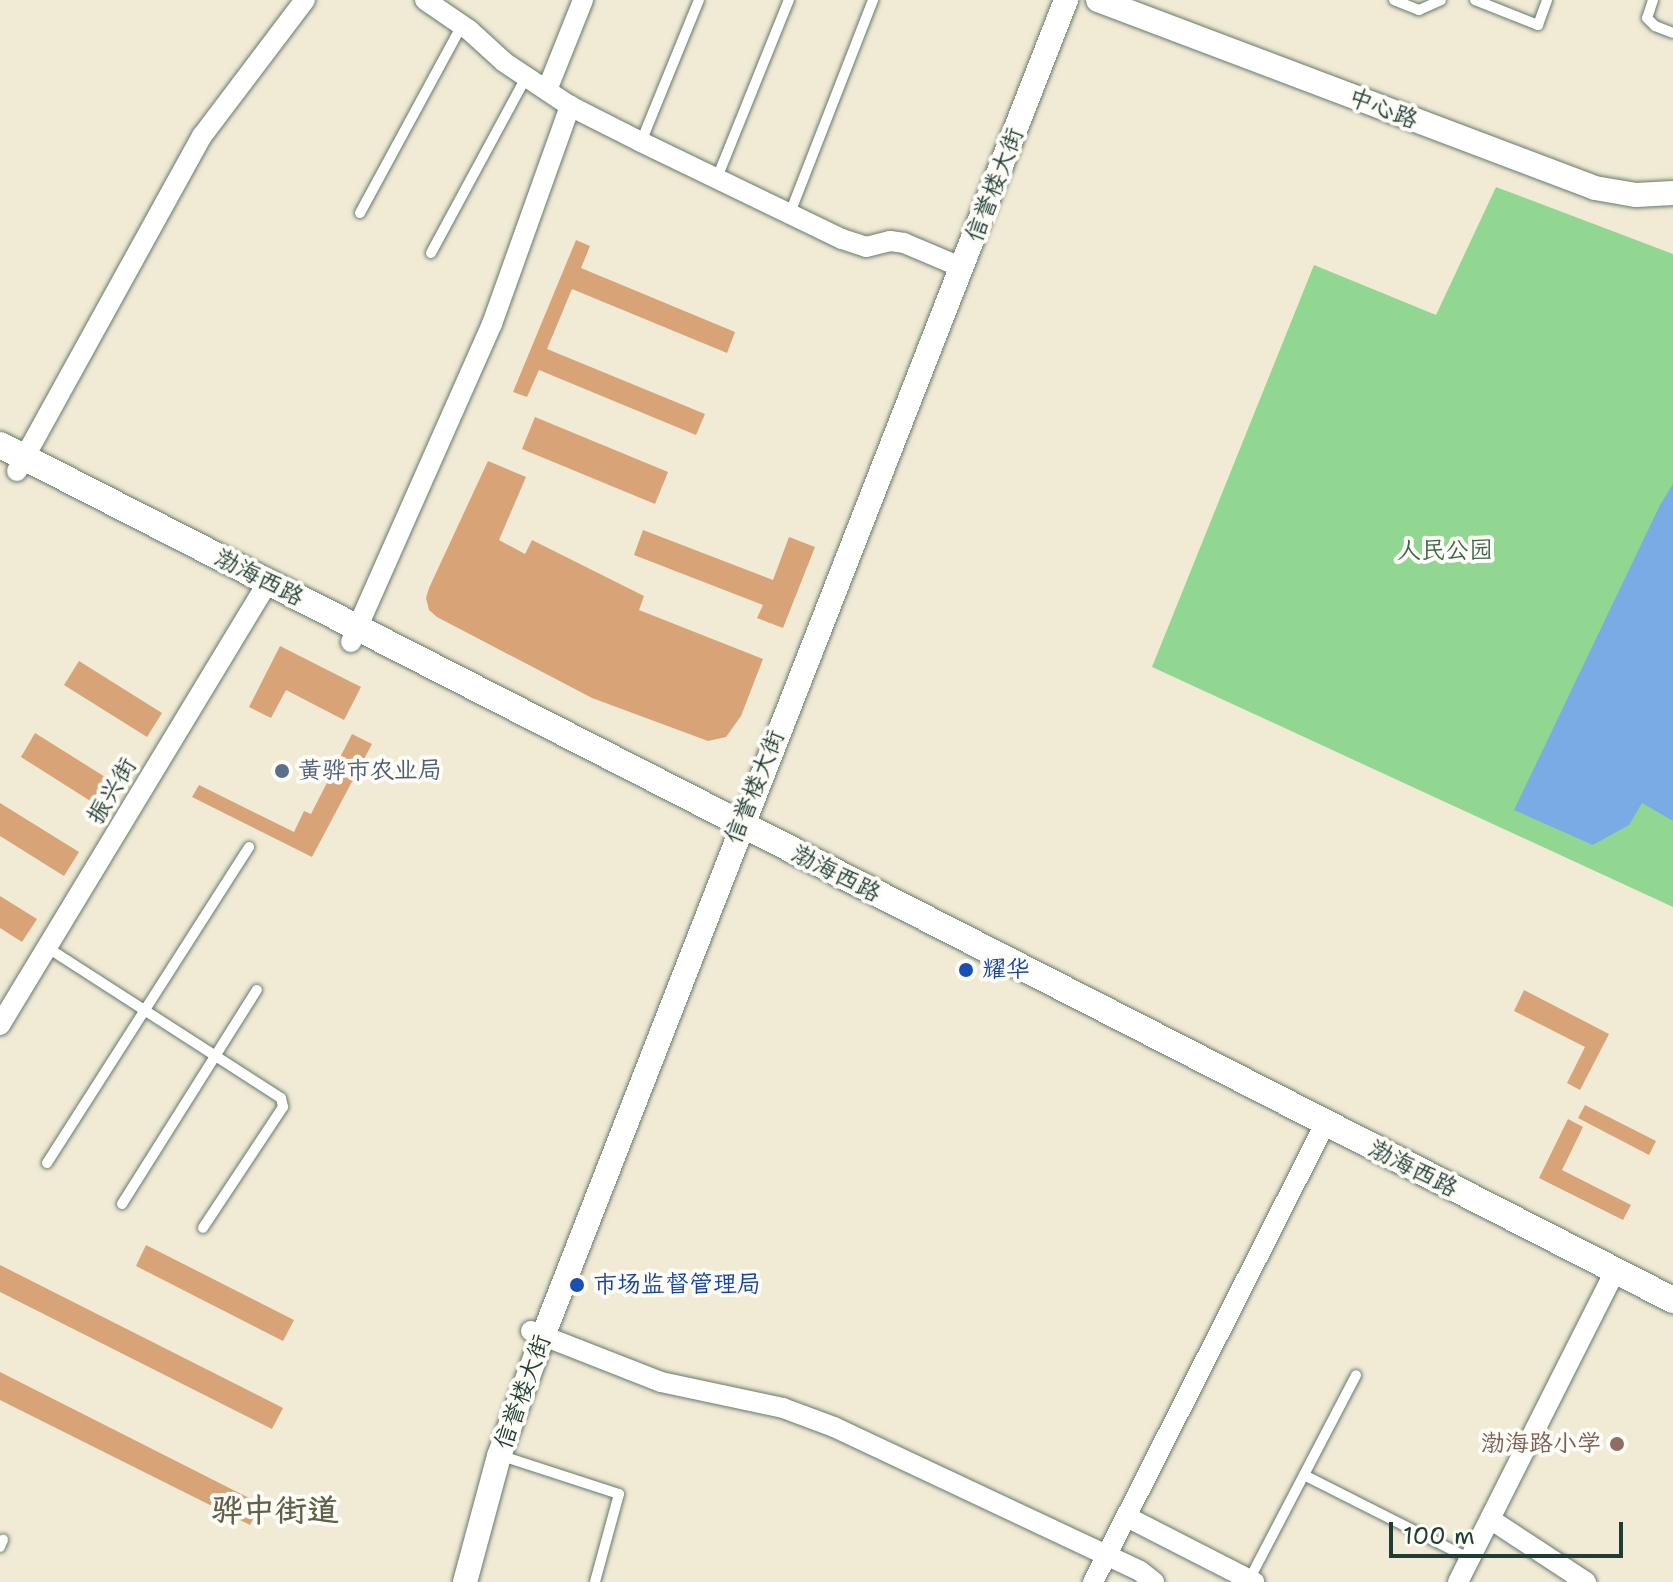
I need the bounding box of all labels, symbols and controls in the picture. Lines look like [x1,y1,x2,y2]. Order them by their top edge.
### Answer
street label: 中心路 [1344,83,1422,135]
street label: 信誉楼大街 [960,124,1030,246]
park label: 人民公园 [1397,537,1493,565]
street label: 渤海西路 [210,543,308,613]
street label: 信誉楼大街 [719,726,791,848]
street label: 振兴街 [81,753,143,829]
place label: 黄骅市农业局 [298,757,442,785]
marker: 黄骅市农业局 [273,762,291,780]
street label: 渤海西路 [787,839,885,909]
place label: 耀华 [982,956,1030,984]
marker: 耀华 [957,961,975,979]
street label: 渤海西路 [1364,1134,1462,1204]
place label: 市场监督管理局 [593,1271,761,1299]
marker: 市场监督管理局 [568,1276,586,1294]
street label: 信誉楼大街 [489,1331,557,1453]
place label: 渤海路小学 [1481,1430,1601,1458]
marker: 渤海路小学 [1608,1435,1626,1453]
district label: 骅中街道 [211,1491,339,1529]
scale bar [1393,1506,1627,1556]
text: 100 m [1403,1520,1475,1552]

